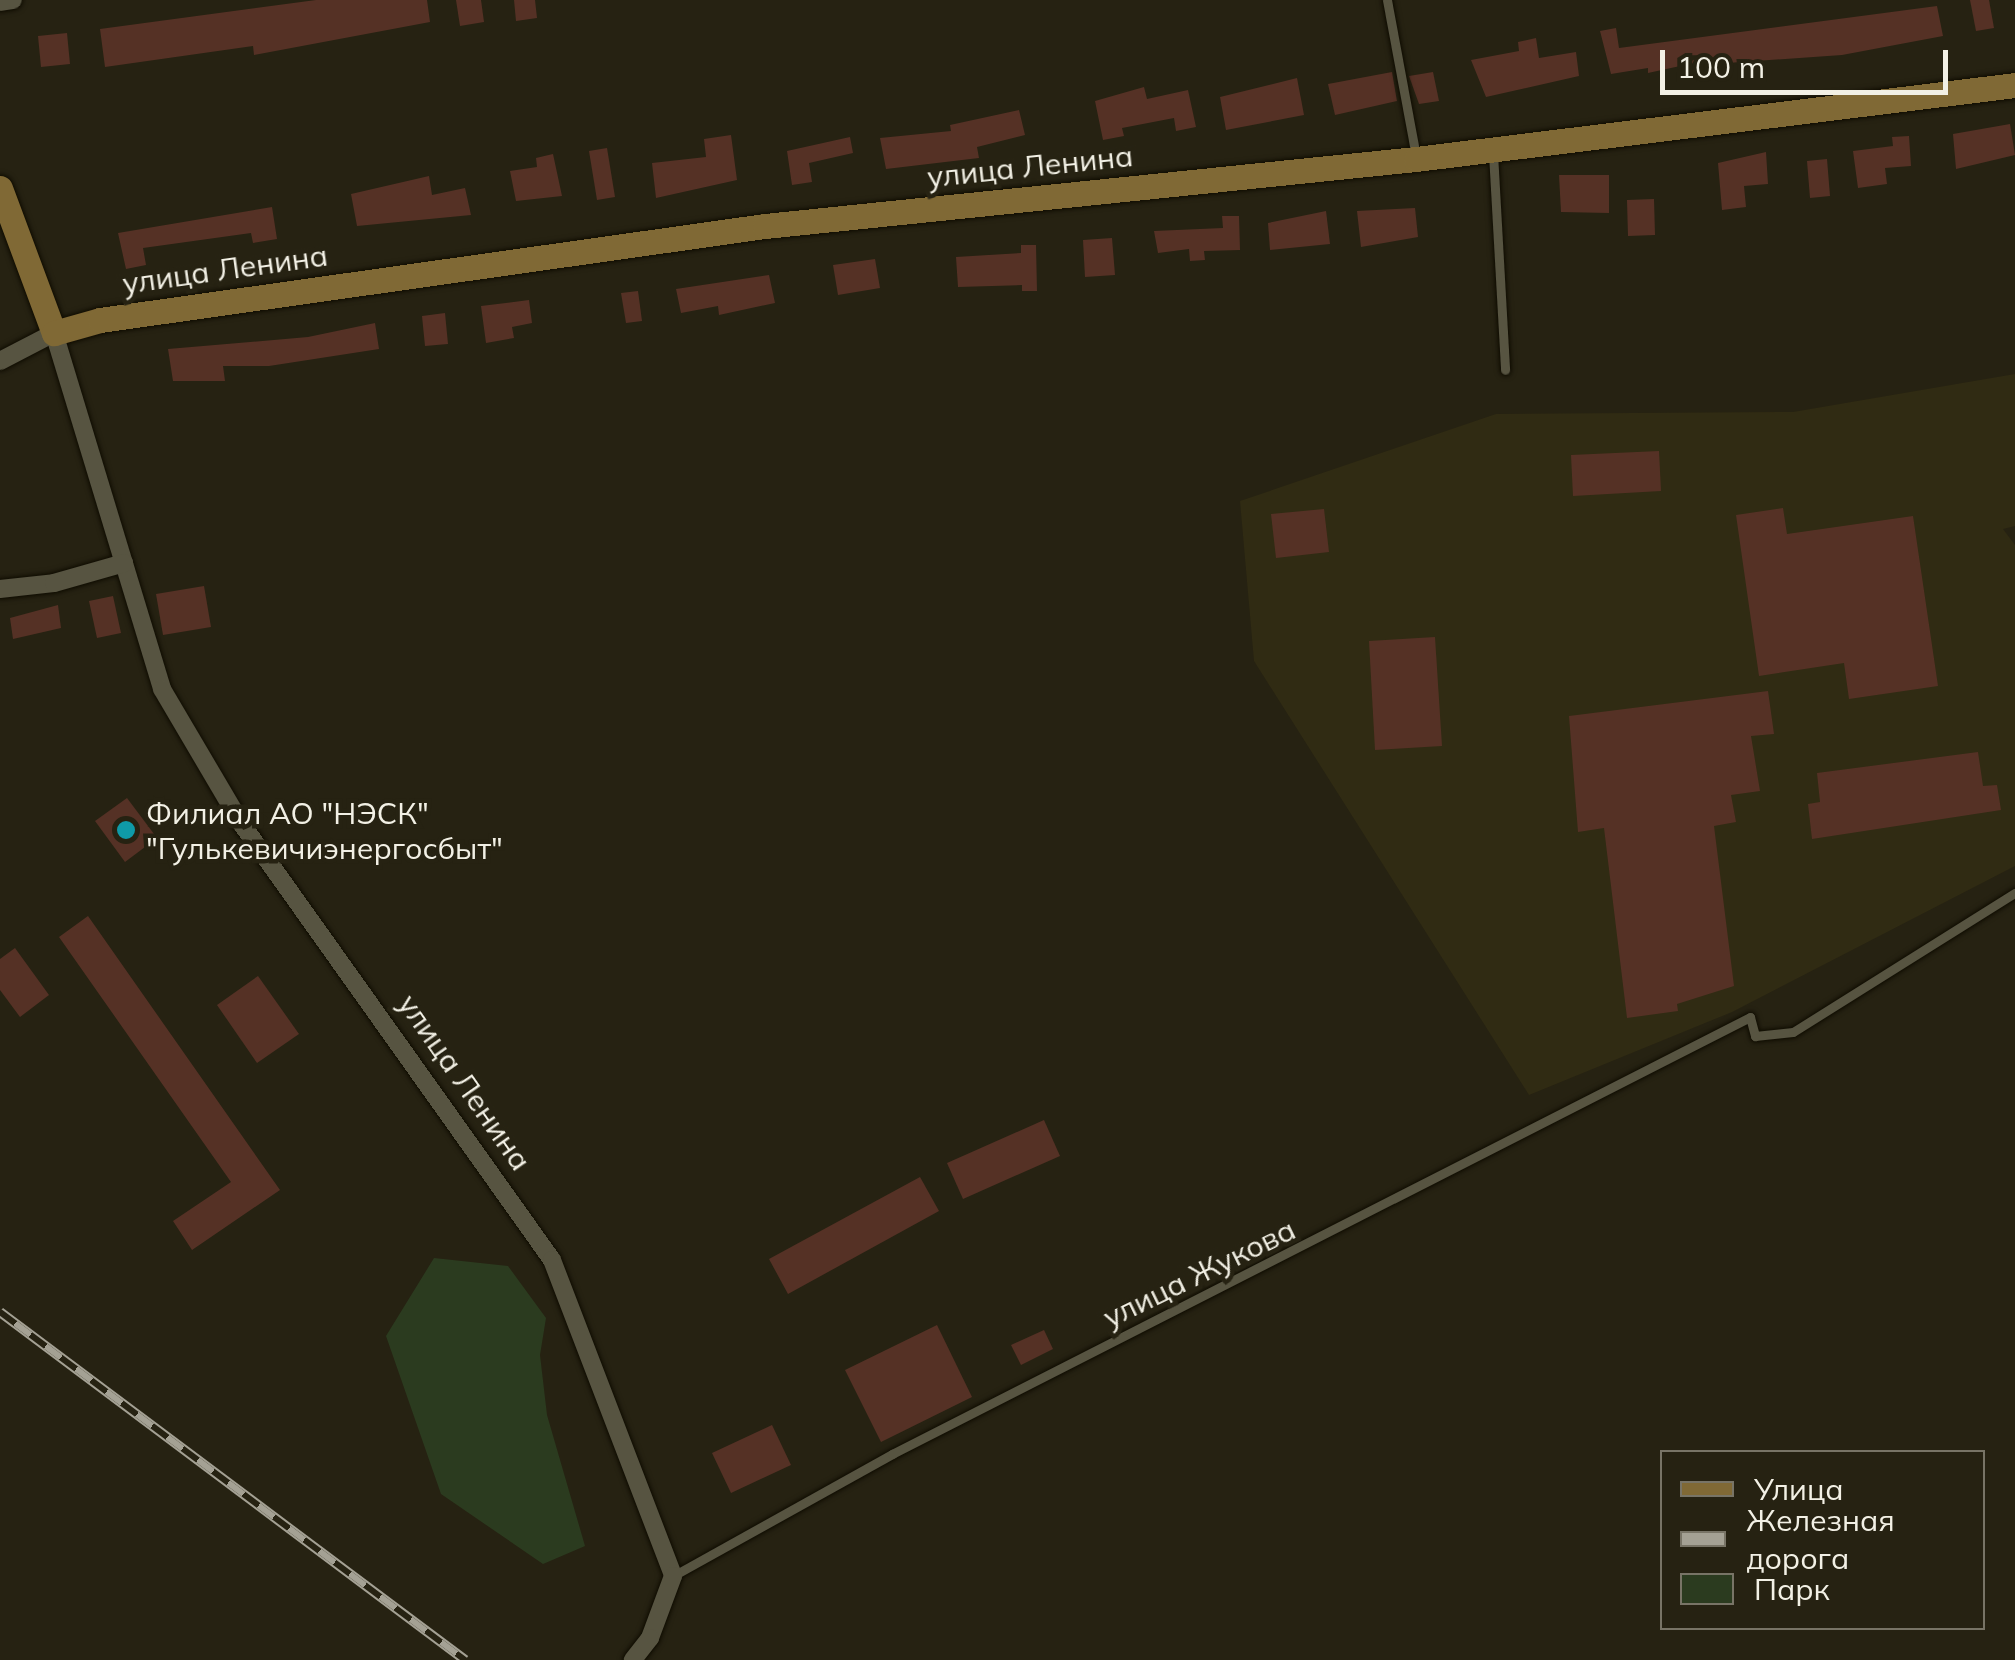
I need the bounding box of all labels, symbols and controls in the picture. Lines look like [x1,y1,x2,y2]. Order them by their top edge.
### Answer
scale bar [1665,30,1952,92]
text: 100 m [1677,48,1765,86]
street label: улица Ленина [925,137,1135,195]
street label: улица Ленина [120,237,330,301]
place label: Филиал АО "НЭСК" "Гулькевичиэнергосбыт" [146,795,503,866]
marker: Филиал АО "НЭСК" "Гулькевичиэнергосбыт" [115,819,137,841]
street label: улица Ленина [391,987,539,1177]
street label: улица Жукова [1097,1211,1301,1335]
legend [1660,1450,1985,1630]
text: Улица [1754,1470,1844,1508]
text: Железная дорога [1746,1501,1895,1577]
text: Парк [1754,1570,1830,1608]

